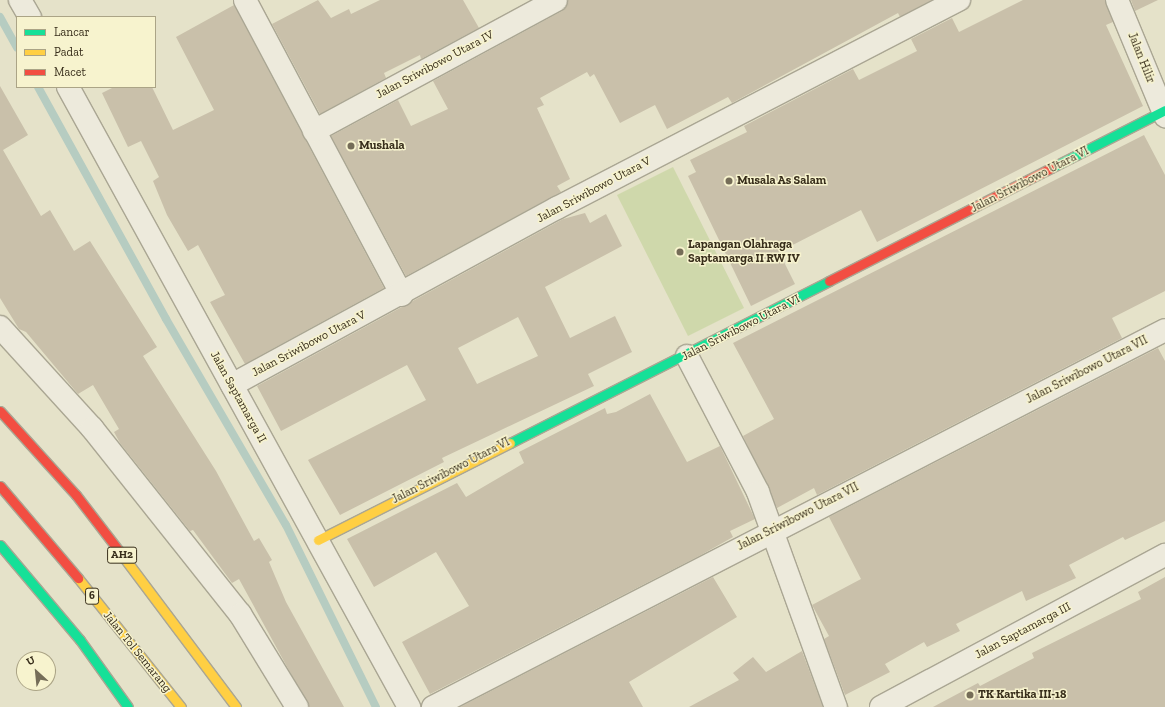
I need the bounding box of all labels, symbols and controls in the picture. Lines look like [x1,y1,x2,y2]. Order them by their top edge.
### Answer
legend [16,16,156,88]
text: Lancar [54,25,90,39]
street label: Jalan Sriwibowo Utara IV [374,28,496,102]
street label: Jalan Hilir [1124,30,1158,86]
text: Padat [54,45,83,59]
text: Macet [54,65,86,79]
place label: Mushala [359,139,405,153]
marker: Mushala [346,141,356,151]
street label: Jalan Sriwibowo Utara VI [968,144,1092,216]
street label: Jalan Sriwibowo Utara V [534,154,654,226]
place label: Musala As Salam [737,174,827,188]
marker: Musala As Salam [724,176,734,186]
place label: Lapangan Olahraga Saptamarga II RW IV [688,238,800,266]
marker: Lapangan Olahraga Saptamarga II RW IV [675,247,685,257]
street label: Jalan Sriwibowo Utara VI [679,292,803,364]
street label: Jalan Sriwibowo Utara V [249,308,369,380]
street label: Jalan Sriwibowo Utara VII [1024,333,1150,407]
street label: Jalan Saptamarga II [207,349,269,445]
street label: Jalan Sriwibowo Utara VI [389,435,513,507]
street label: Jalan Sriwibowo Utara VII [735,480,861,554]
road number: AH2 [107,546,137,564]
road number: 6 [85,587,99,605]
street label: Jalan Saptamarga III [973,600,1073,662]
street label: Jalan Tol Semarang [100,608,174,696]
north arrow [16,651,56,691]
text: U [24,653,37,668]
place label: TK Kartika III-18 [978,688,1066,702]
marker: TK Kartika III-18 [965,690,975,700]

